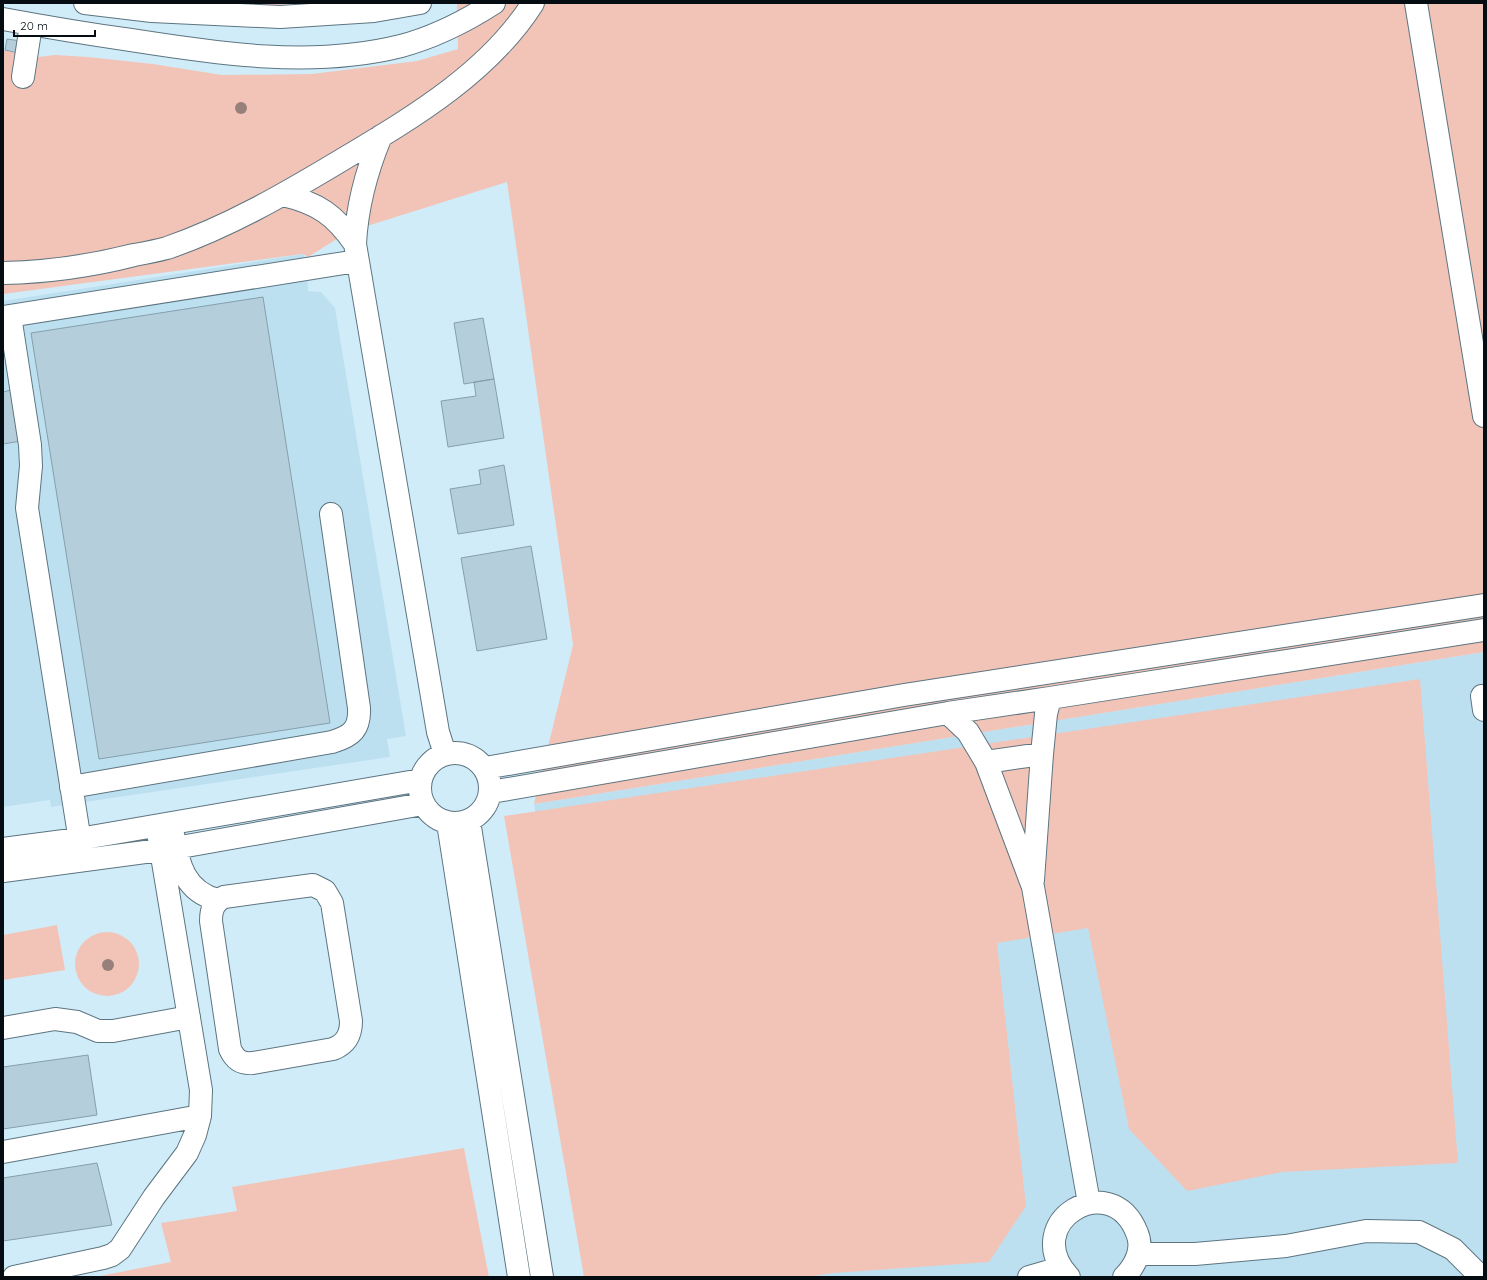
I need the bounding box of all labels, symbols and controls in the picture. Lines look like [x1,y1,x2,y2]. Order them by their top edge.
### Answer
scale bar [14,12,95,38]
text: 20 m [20,18,48,33]

